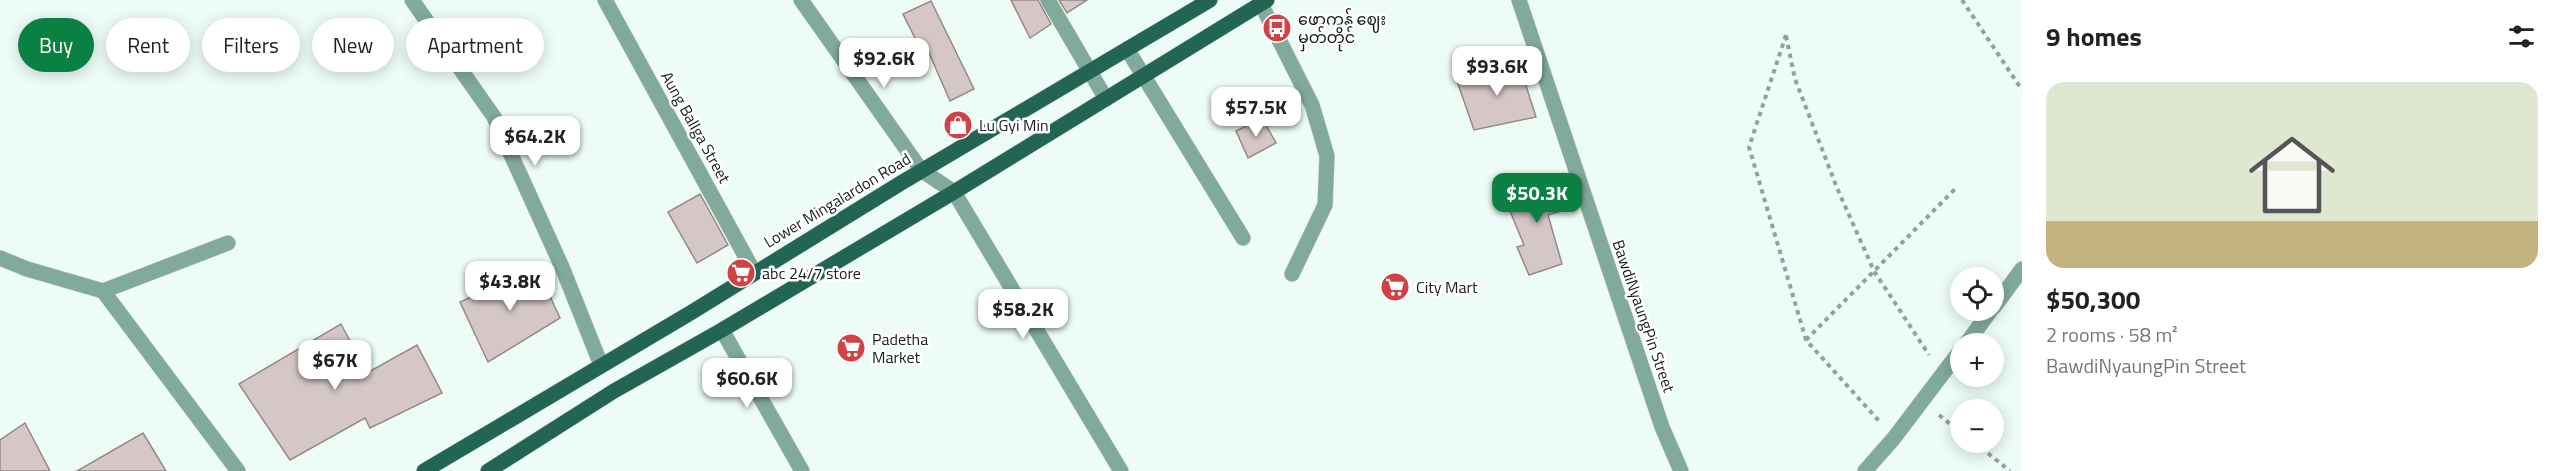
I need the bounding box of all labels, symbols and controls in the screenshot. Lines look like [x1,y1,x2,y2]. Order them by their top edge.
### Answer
place label: ဖော့ကန် ဈေး မှတ်တိုင် [1298,7,1386,52]
bus stop icon: ဖော့ကန် ဈေး မှတ်တိုင် [1261,12,1293,44]
text: 9 homes [2046,17,2142,56]
chip: Buy [18,18,94,72]
chip: Rent [106,18,190,72]
chip: Filters [202,18,300,72]
chip: New [312,18,394,72]
chip: Apartment [406,18,544,72]
icon: filters [2505,20,2538,53]
pin: $92.6K [835,38,933,89]
text: $92.6K [853,42,915,73]
pin: $93.6K [1448,46,1546,97]
text: $93.6K [1466,50,1528,81]
street label: Aung Ballga Street [655,67,737,188]
pin: $57.5K [1207,87,1305,138]
text: $57.5K [1225,91,1287,122]
shop icon: Lu Gyi Min [942,109,974,141]
place label: Lu Gyi Min [979,113,1049,137]
pin: $64.2K [486,116,584,167]
text: $64.2K [504,120,566,151]
icon: home [2238,121,2346,229]
street label: Lower Mingalardon Road [759,147,915,253]
pin: $50.3K [1488,173,1586,224]
text: $50.3K [1506,177,1568,208]
street label: BawdiNyaungPin Street [1607,236,1682,396]
supermarket icon: abc 24/7 store [725,257,757,289]
pin: $43.8K [461,261,559,312]
place label: abc 24/7 store [762,261,861,285]
text: $43.8K [479,265,541,296]
map controls [1950,267,2004,453]
button: locate [1950,267,2004,321]
supermarket icon: City Mart [1379,271,1411,303]
place label: City Mart [1416,275,1478,299]
text: $50,300 [2046,280,2140,319]
pin: $58.2K [974,289,1072,340]
text: $58.2K [992,293,1054,324]
text: 2 rooms · 58 m² [2046,319,2178,350]
place label: Padetha Market [872,327,928,369]
supermarket icon: Padetha Market [835,332,867,364]
button: + [1950,333,2004,387]
pin: $67K [299,340,371,391]
text: $67K [312,344,358,375]
text: BawdiNyaungPin Street [2046,350,2246,381]
pin: $60.6K [698,358,796,409]
text: $60.6K [716,362,778,393]
button: − [1950,399,2004,453]

